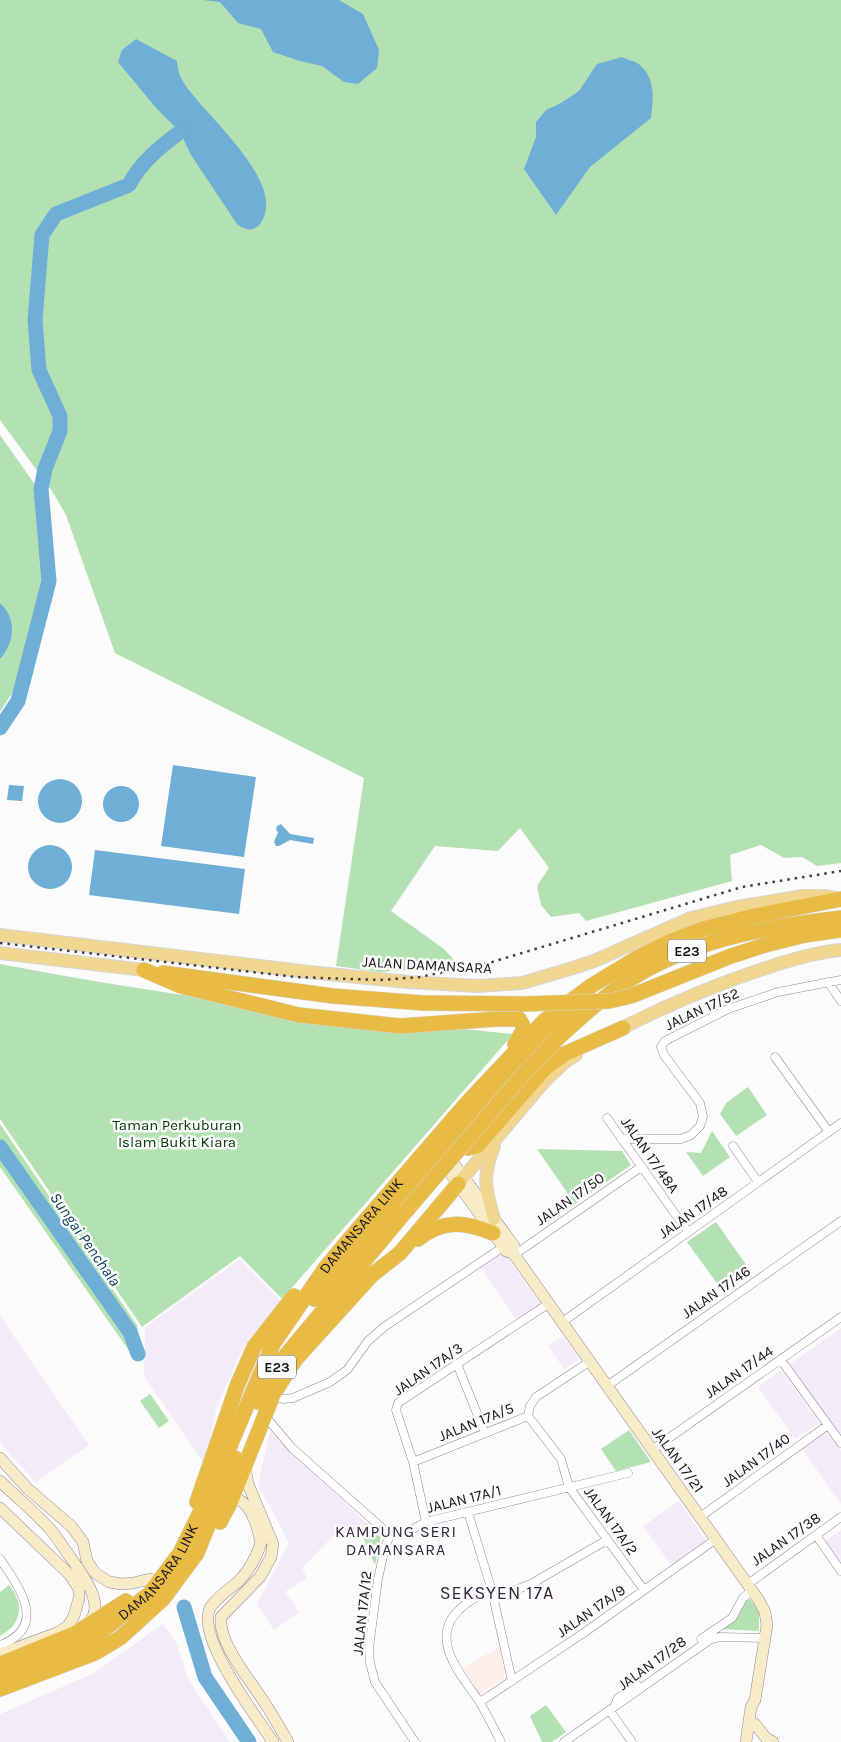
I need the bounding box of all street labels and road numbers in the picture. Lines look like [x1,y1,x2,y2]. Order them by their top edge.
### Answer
road number: E23 [668,939,706,962]
street label: JALAN DAMANSARA [362,953,493,977]
street label: JALAN 17/52 [662,984,742,1034]
street label: JALAN 17/48A [617,1113,683,1197]
street label: JALAN 17/50 [532,1169,608,1229]
street label: DAMANSARA LINK [315,1174,407,1277]
street label: JALAN 17/48 [655,1182,731,1242]
street label: JALAN 17/46 [678,1262,754,1322]
street label: JALAN 17A/3 [390,1339,466,1399]
street label: JALAN 17/44 [701,1342,777,1402]
road number: E23 [258,1355,296,1378]
street label: JALAN 17A/5 [436,1399,516,1445]
street label: JALAN 17/21 [648,1424,708,1496]
street label: JALAN 17/40 [718,1429,794,1491]
street label: JALAN 17A/1 [425,1481,503,1517]
street label: JALAN 17A/2 [580,1483,642,1559]
street label: JALAN 17/38 [748,1508,824,1570]
street label: DAMANSARA LINK [114,1521,202,1624]
street label: JALAN 17A/12 [349,1570,375,1656]
street label: JALAN 17A/9 [553,1581,629,1641]
street label: JALAN 17/28 [614,1632,690,1694]

